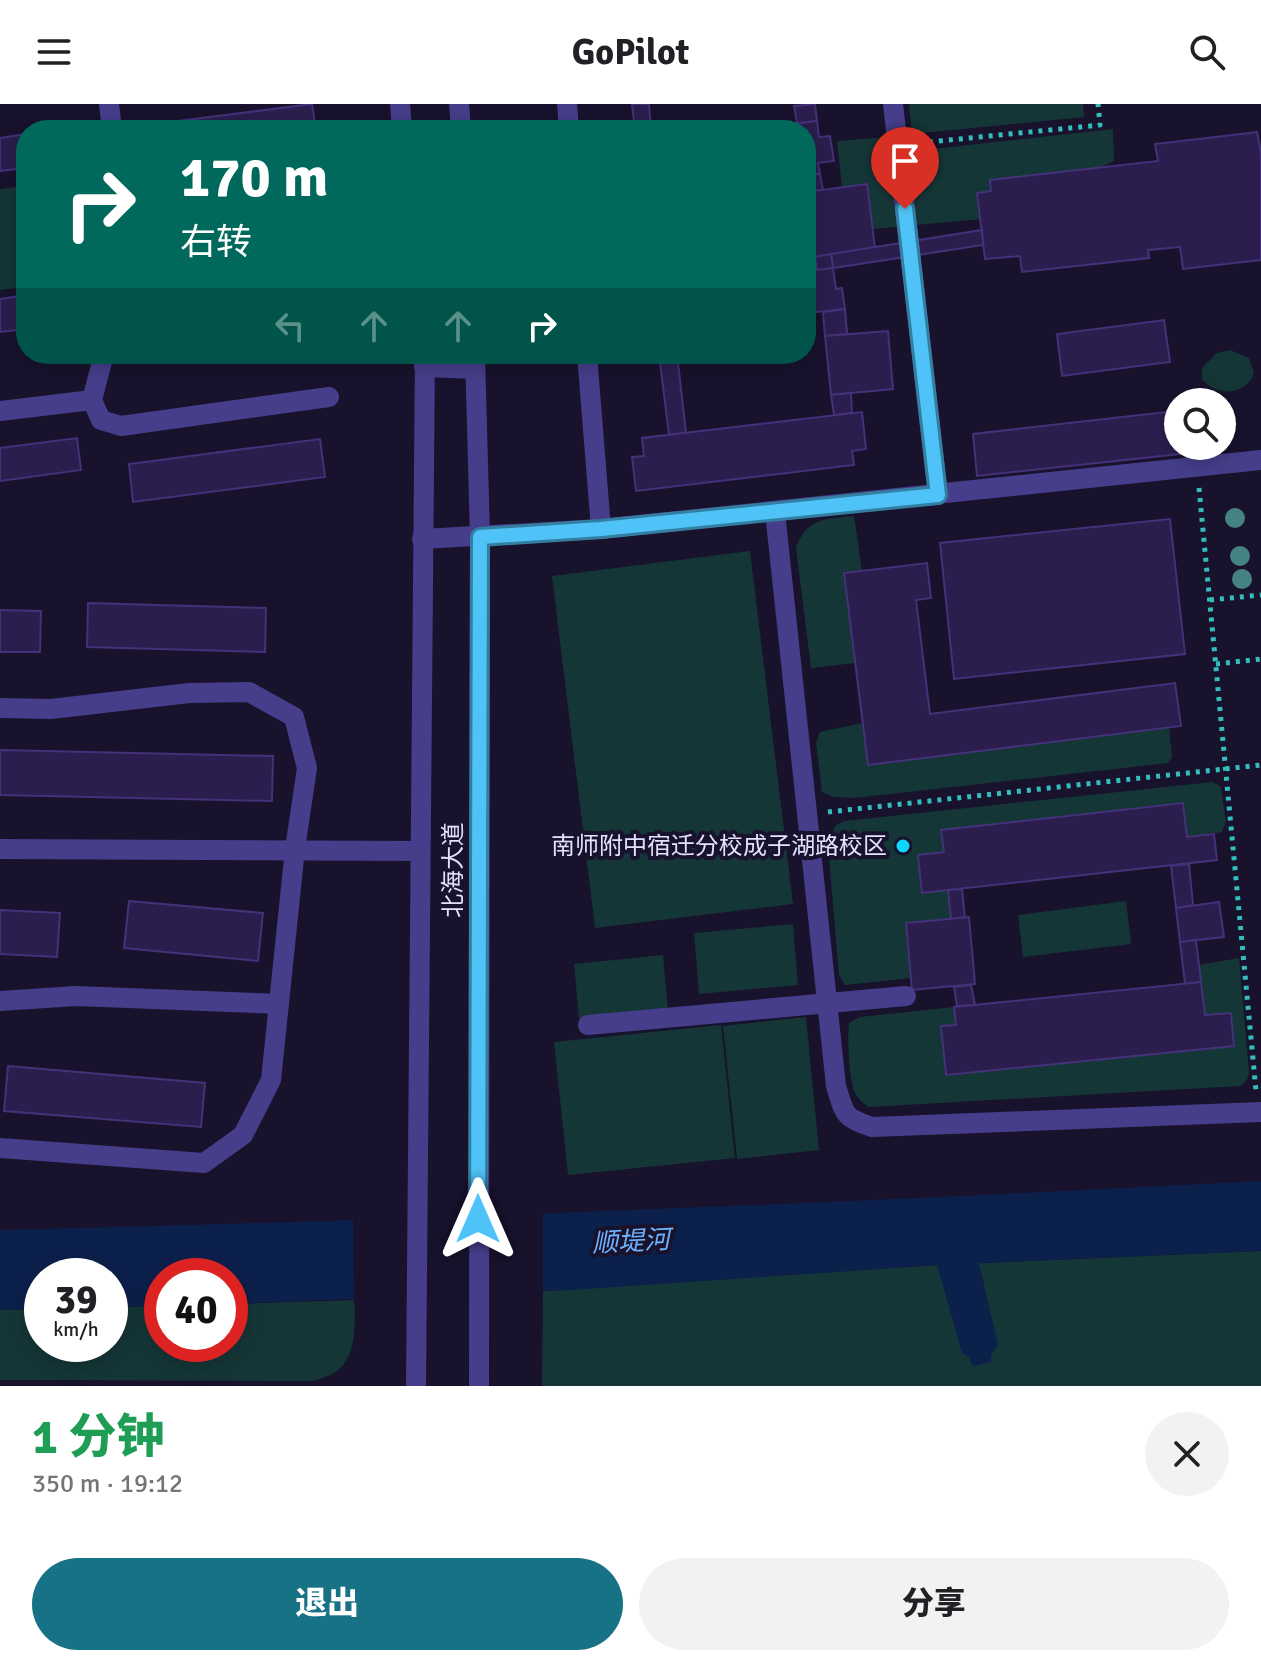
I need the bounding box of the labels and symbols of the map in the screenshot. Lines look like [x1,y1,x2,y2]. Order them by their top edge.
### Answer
pin [871,127,939,209]
street label: 北海大道 [438,822,468,918]
place label: 南师附中宿迁分校成子湖路校区 [551,831,887,861]
marker: 南师附中宿迁分校成子湖路校区 [894,837,912,855]
position arrow [436,1177,520,1261]
water label: 顺堤河 [591,1224,676,1260]
speed limit sign: 40 [144,1258,248,1362]

